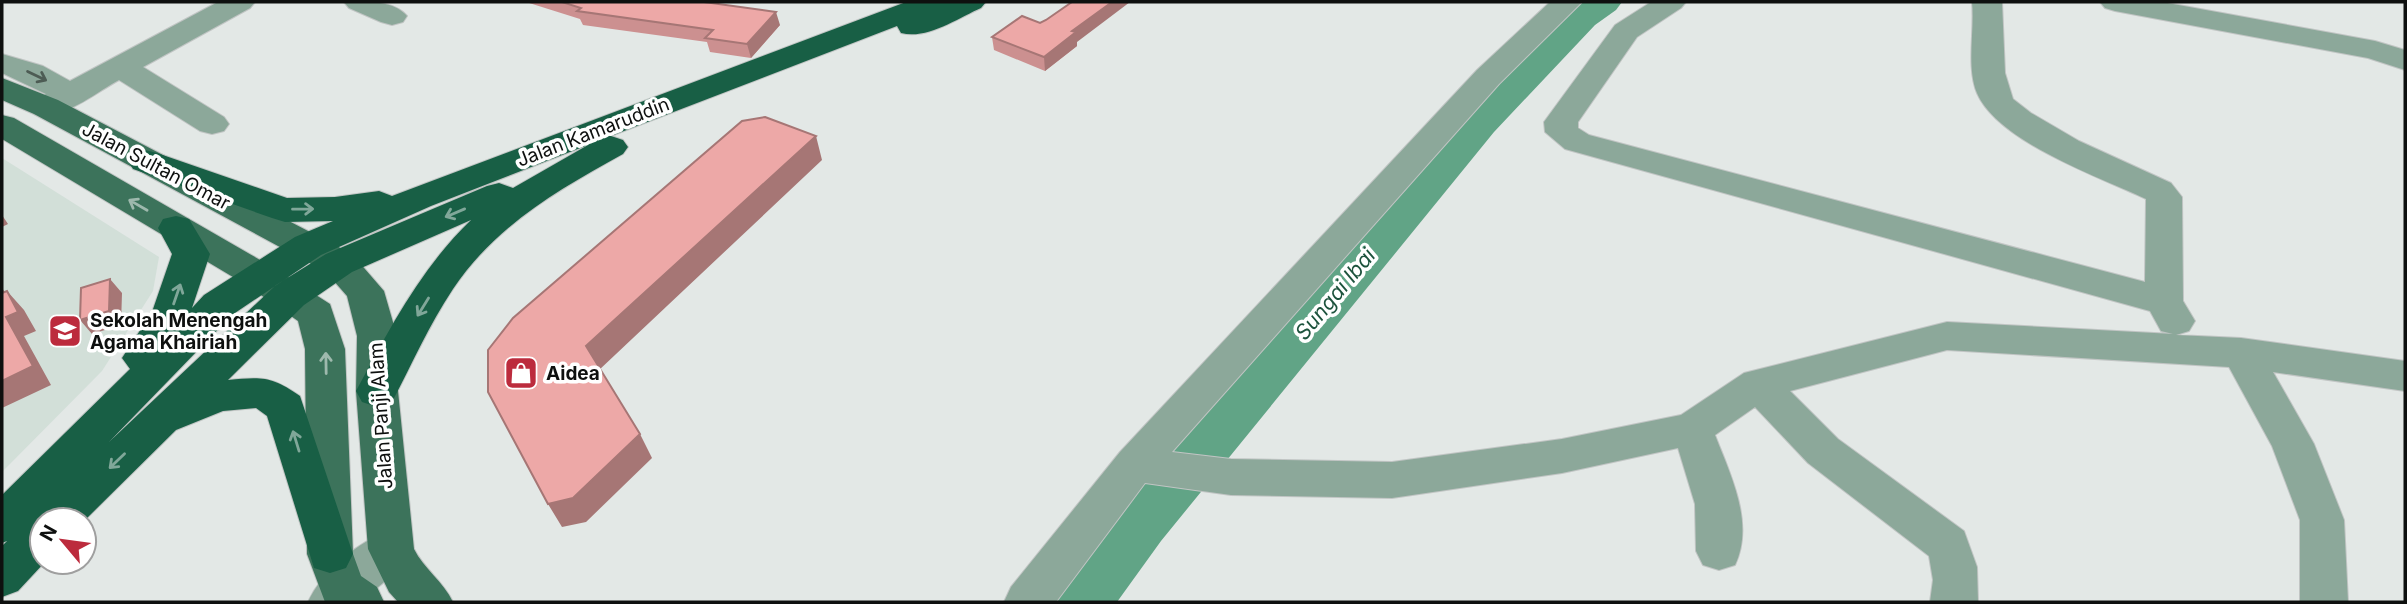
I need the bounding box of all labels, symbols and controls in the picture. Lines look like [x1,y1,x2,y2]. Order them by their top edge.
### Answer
one-way arrow [26,70,47,83]
street label: Jalan Kamaruddin [513,92,673,172]
street label: Jalan Sultan Omar [78,117,234,215]
one-way arrow [129,198,149,212]
one-way arrow [291,203,314,216]
one-way arrow [444,207,466,220]
water label: Sungai Ibai [1290,243,1381,345]
one-way arrow [172,284,184,306]
one-way arrow [416,297,430,317]
place label: Sekolah Menengah Agama Khairiah [90,309,267,354]
school or university icon: Sekolah Menengah Agama Khairiah [46,312,84,350]
street label: Jalan Panji Alam [364,342,398,490]
one-way arrow [319,352,332,375]
shop icon: Aidea [502,354,540,392]
place label: Aidea [546,362,600,385]
one-way arrow [288,431,301,453]
one-way arrow [109,453,126,470]
north arrow [28,506,98,576]
text: N [35,521,62,545]

